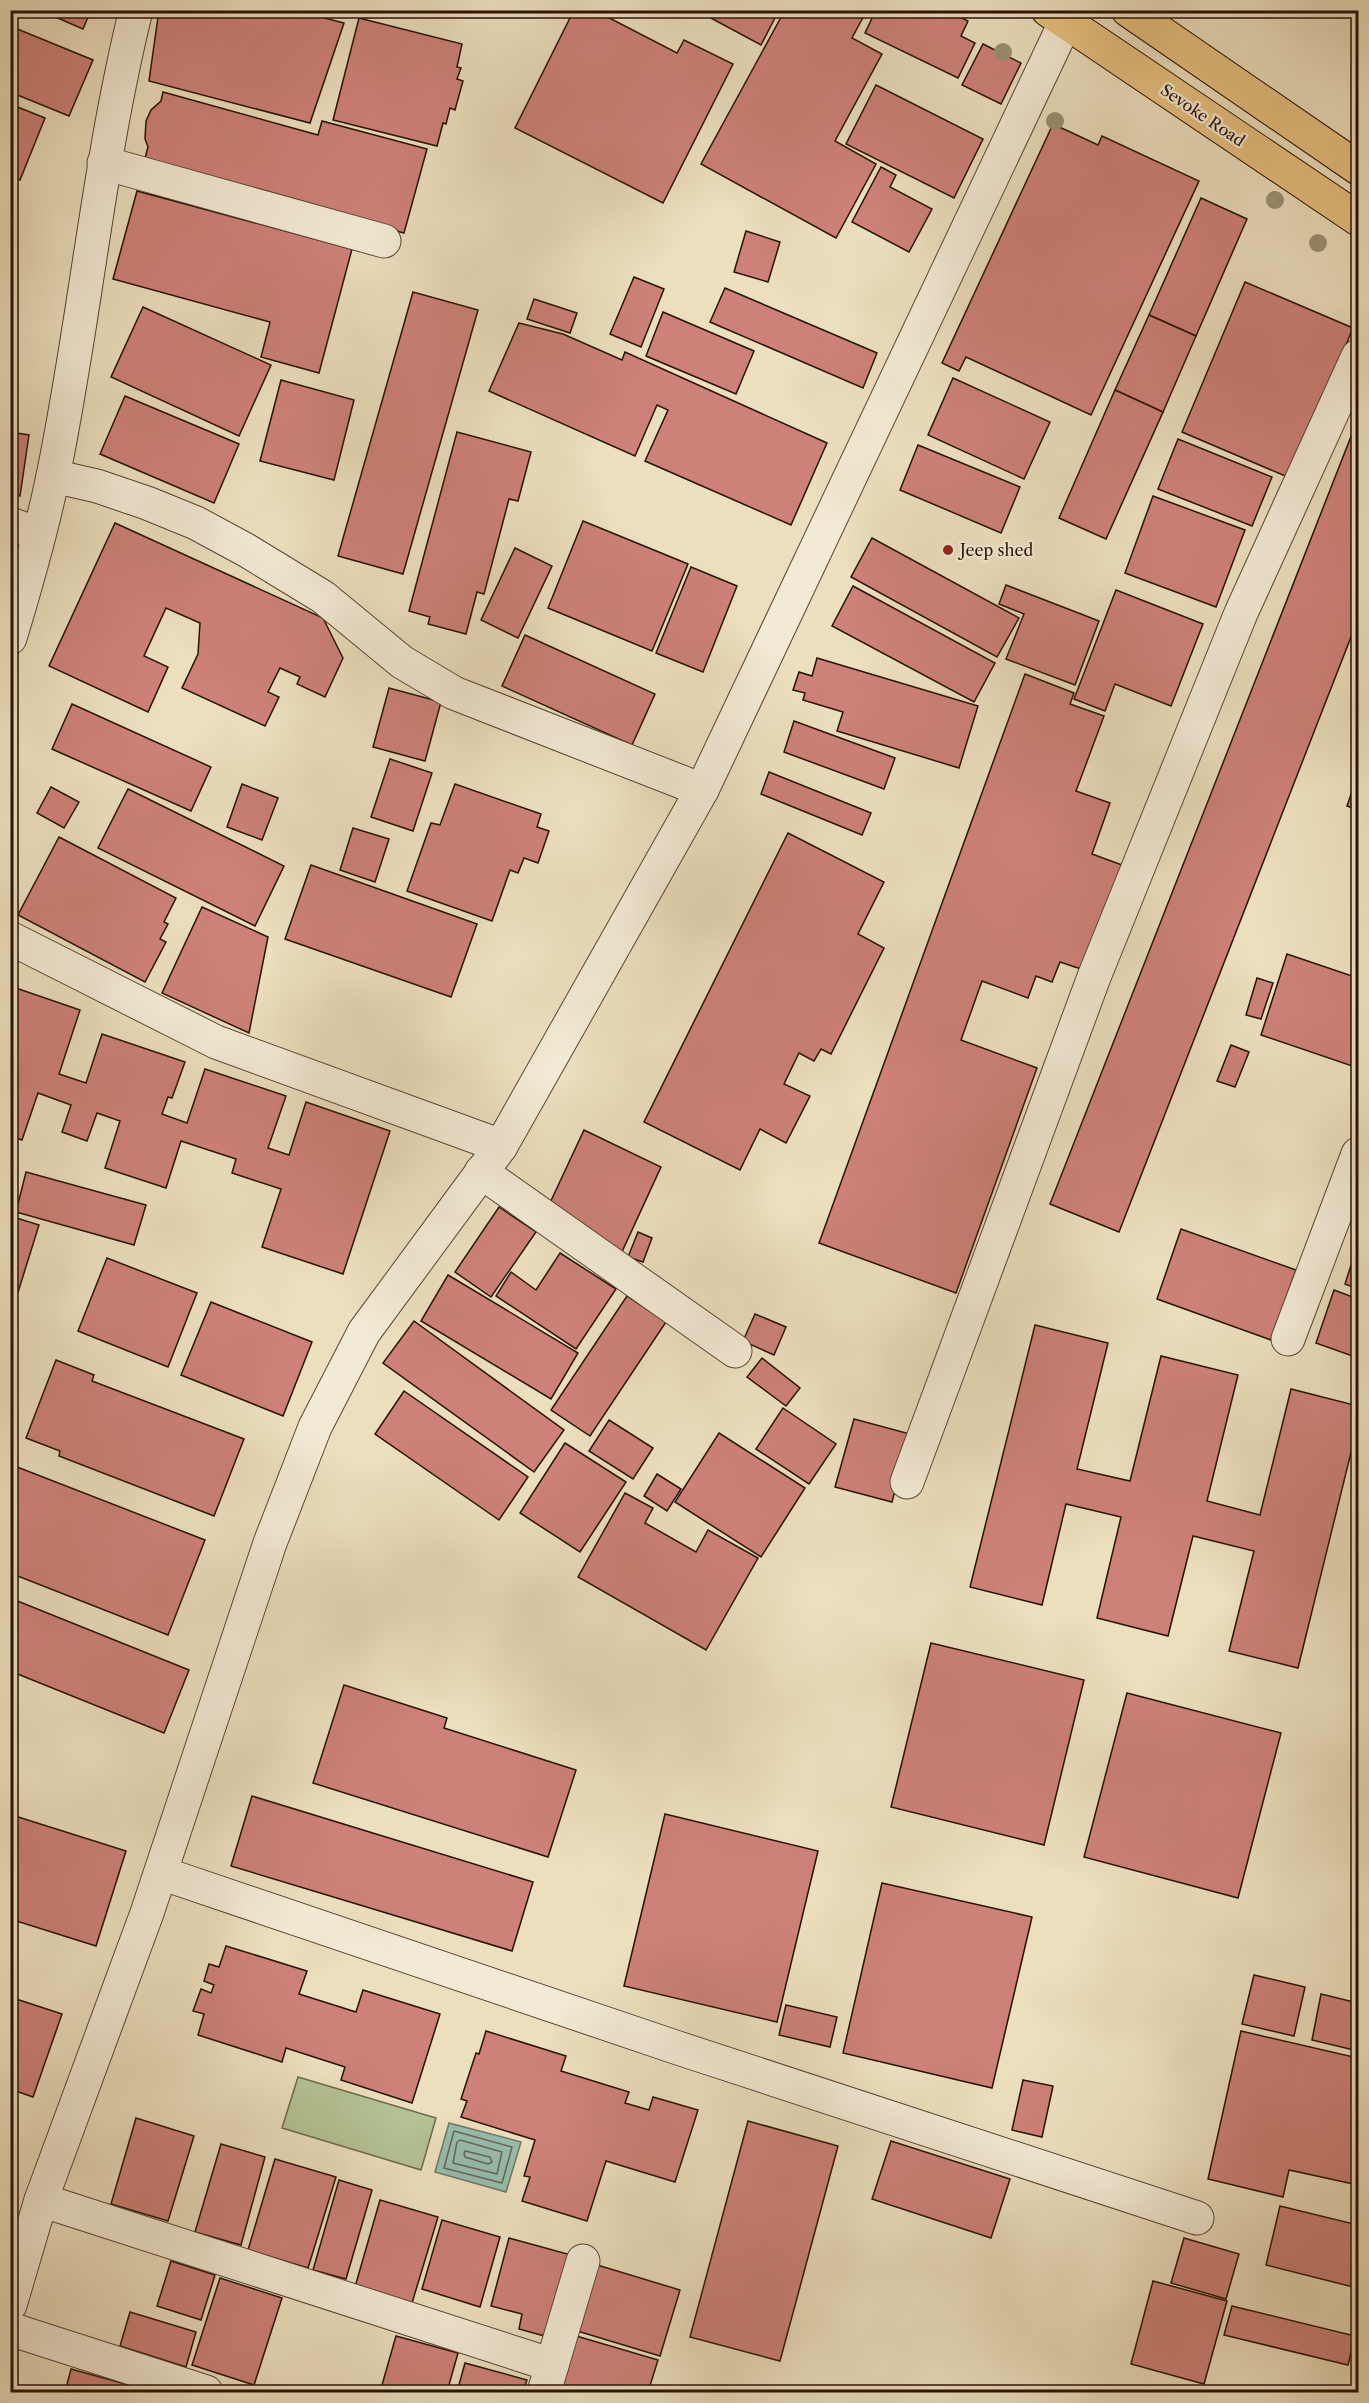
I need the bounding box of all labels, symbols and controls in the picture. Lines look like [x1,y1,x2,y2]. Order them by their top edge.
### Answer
street label: Sevoke Road [1157,79,1249,151]
place label: Jeep shed [957,540,1033,560]
marker: Jeep shed [941,543,955,557]

